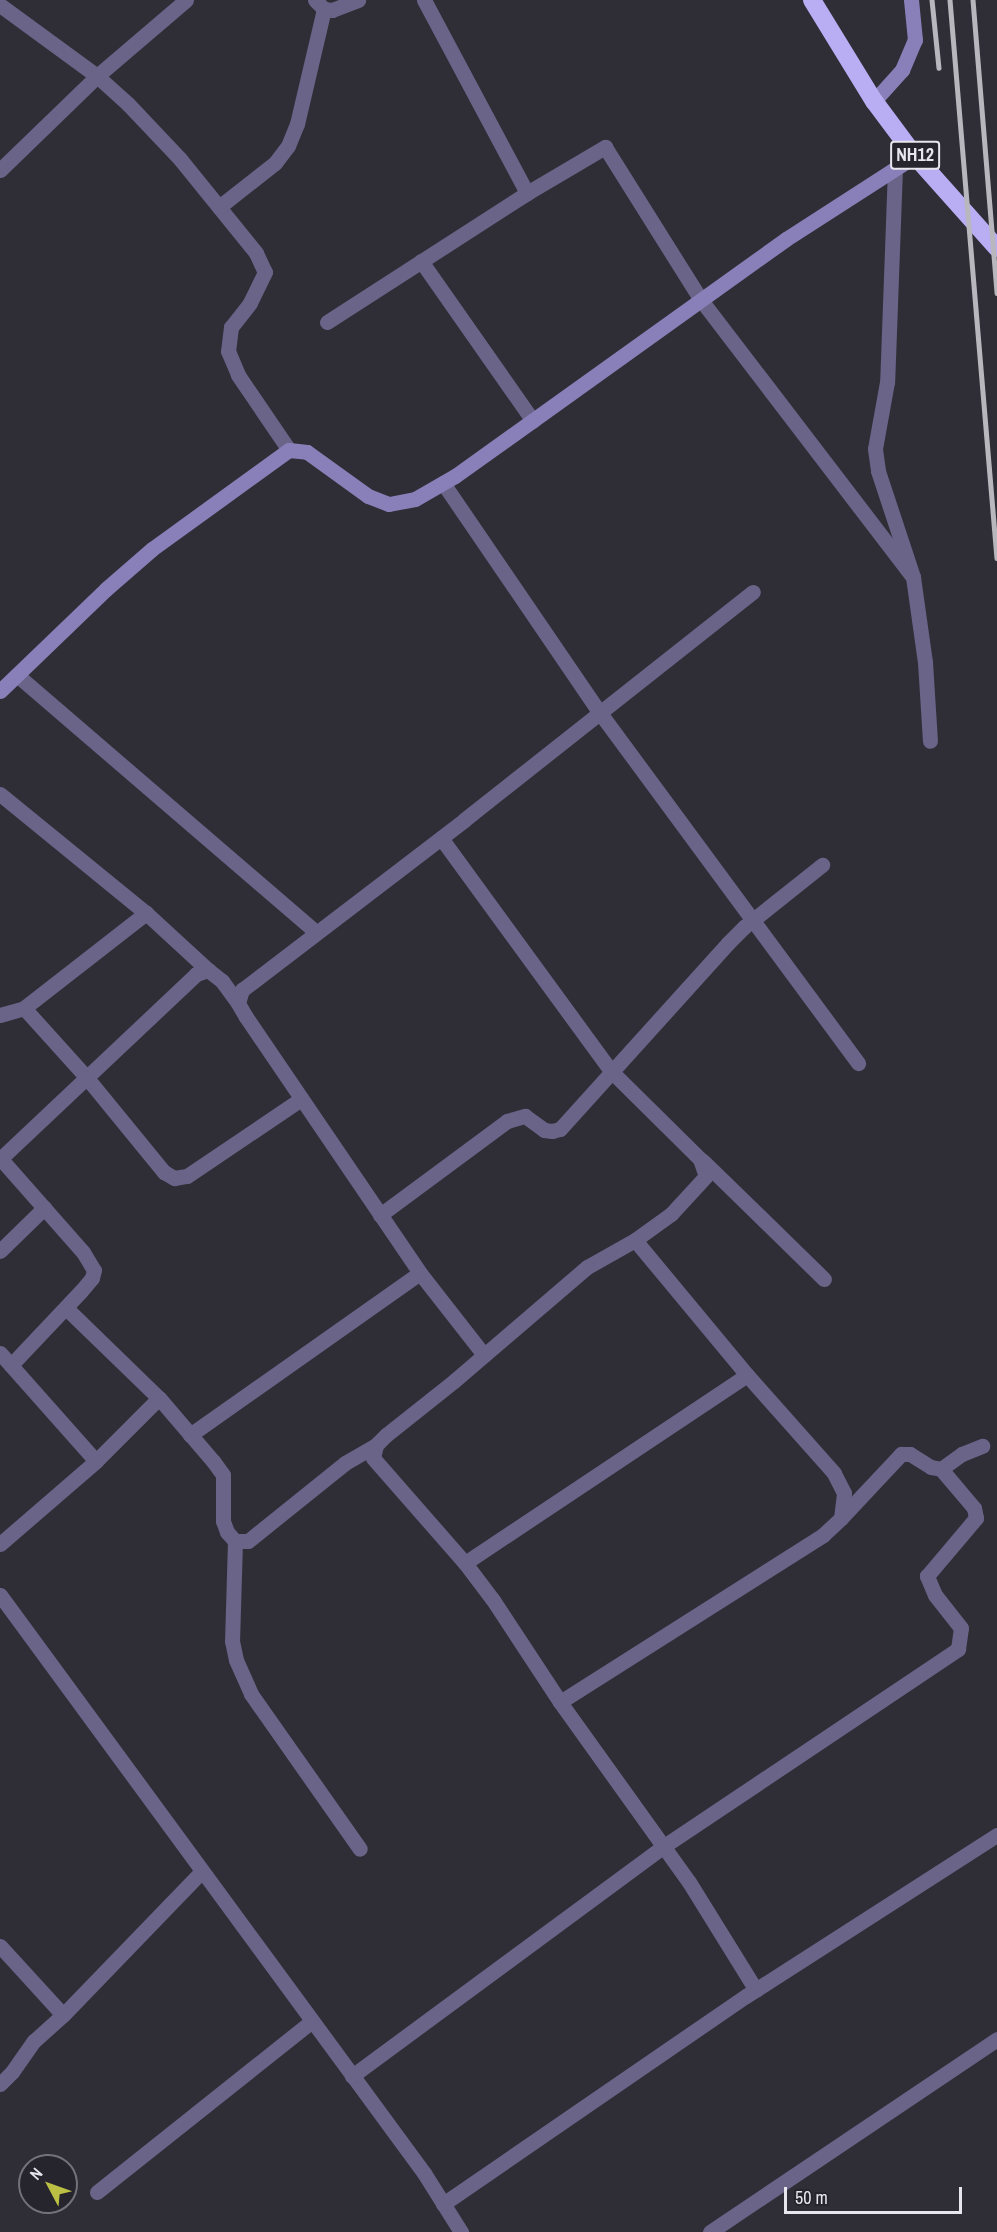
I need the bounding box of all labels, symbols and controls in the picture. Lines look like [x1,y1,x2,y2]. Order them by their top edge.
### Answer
road number: NH12 [890,140,940,170]
north arrow [18,2154,78,2214]
text: N [25,2163,47,2184]
scale bar [787,2175,966,2213]
text: 50 m [795,2185,828,2210]

